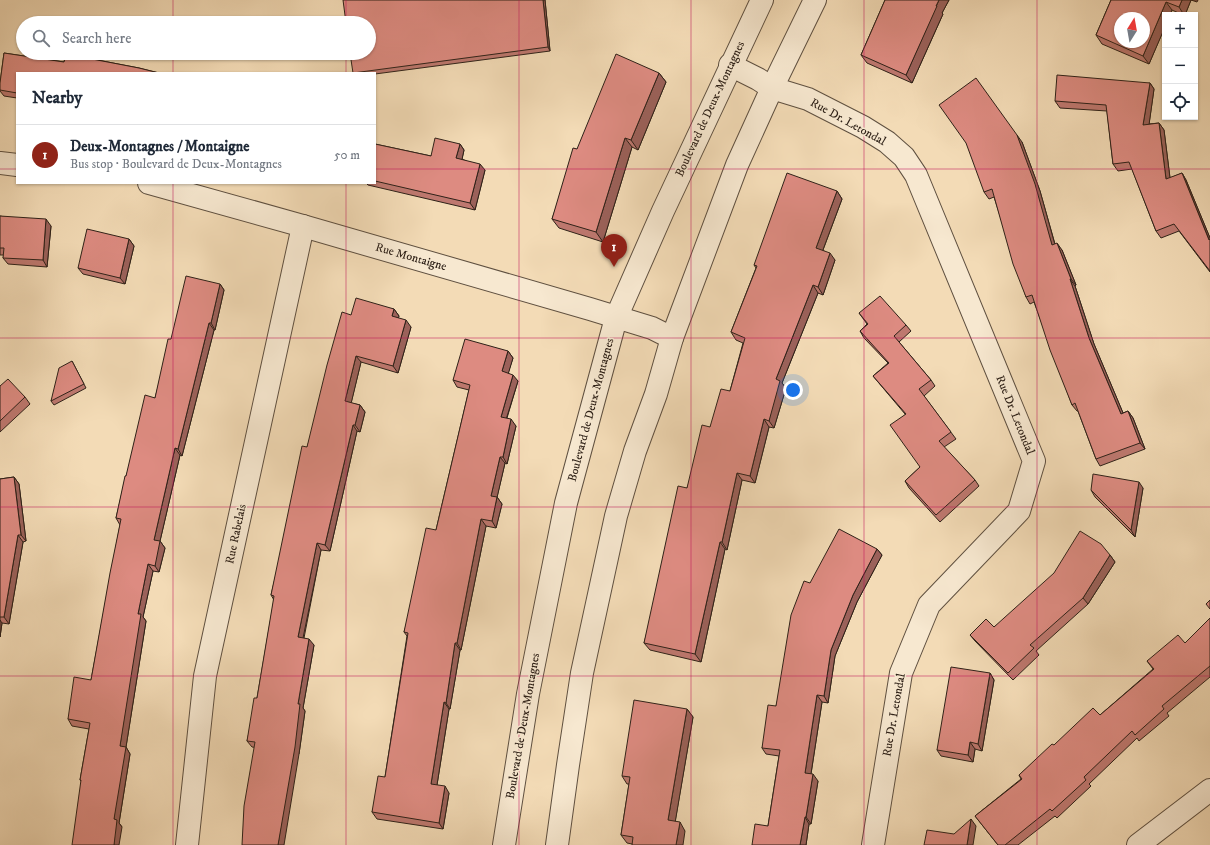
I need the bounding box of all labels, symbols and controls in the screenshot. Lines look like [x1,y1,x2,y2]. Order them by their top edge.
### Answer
north arrow [1114,12,1150,48]
map controls [1162,12,1198,120]
button: + [1162,12,1198,48]
search box [16,16,376,60]
icon: search [30,27,52,49]
text: Search here [62,29,131,48]
street label: Boulevard de Deux-Montagnes [672,39,748,179]
button: − [1162,48,1198,84]
button: locate [1162,84,1198,120]
text: Nearby [32,87,82,109]
street label: Rue Dr. Letondal [808,95,889,149]
text: Deux-Montagnes / Montaigne [70,137,250,156]
text: 1 [43,147,47,163]
text: 50 m [334,147,360,163]
text: Bus stop · Boulevard de Deux-Montagnes [70,156,282,172]
pin: 1 [601,234,627,267]
street label: Rue Montaigne [374,240,448,274]
street label: Boulevard de Deux-Montagnes [565,337,617,483]
street label: Rue Dr. Letondal [992,373,1038,457]
your location [783,380,803,400]
street label: Rue Rabelais [222,503,250,565]
street label: Boulevard de Deux-Montagnes [503,652,543,800]
street label: Rue Dr. Letondal [879,672,909,758]

